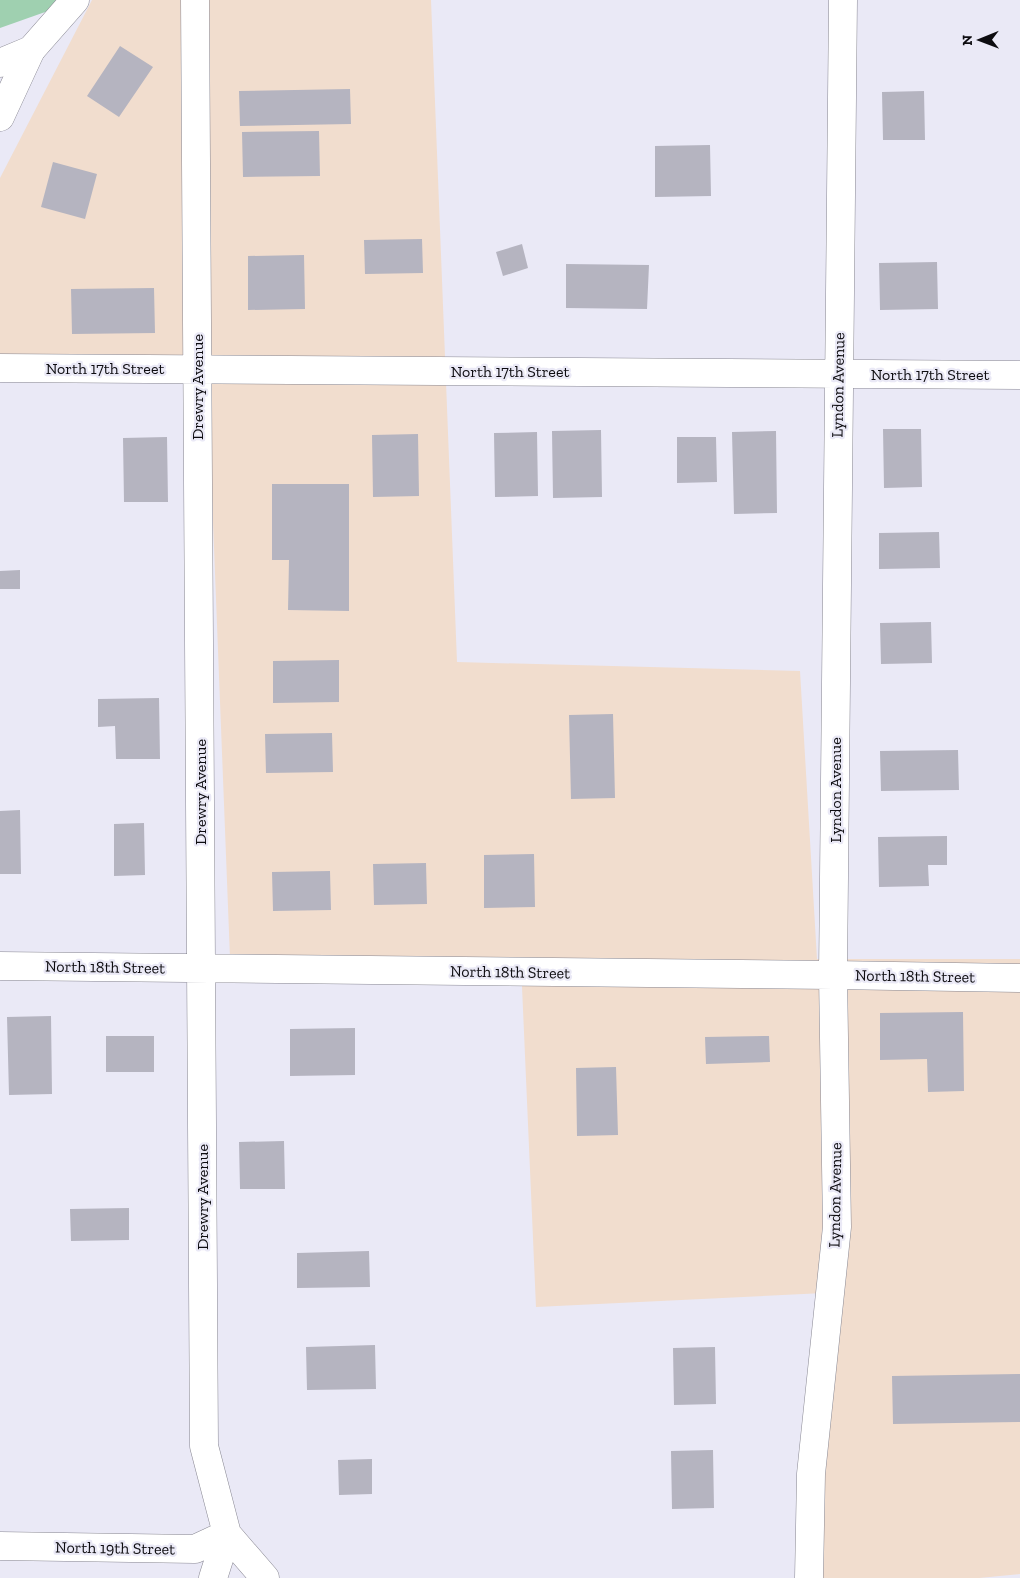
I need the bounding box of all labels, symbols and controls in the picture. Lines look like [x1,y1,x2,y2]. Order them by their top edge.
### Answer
north arrow [955,15,1005,65]
text: N [959,34,976,46]
street label: Lyndon Avenue [828,332,848,438]
street label: Drewry Avenue [188,334,207,440]
street label: North 17th Street [46,359,164,378]
street label: North 17th Street [451,362,569,381]
street label: North 17th Street [871,365,989,384]
street label: Lyndon Avenue [826,737,845,843]
street label: Drewry Avenue [191,739,210,845]
street label: North 18th Street [45,956,165,978]
street label: North 18th Street [450,961,570,983]
street label: North 18th Street [855,965,975,987]
street label: Lyndon Avenue [825,1142,845,1248]
street label: Drewry Avenue [193,1144,212,1250]
street label: North 19th Street [55,1537,175,1559]

